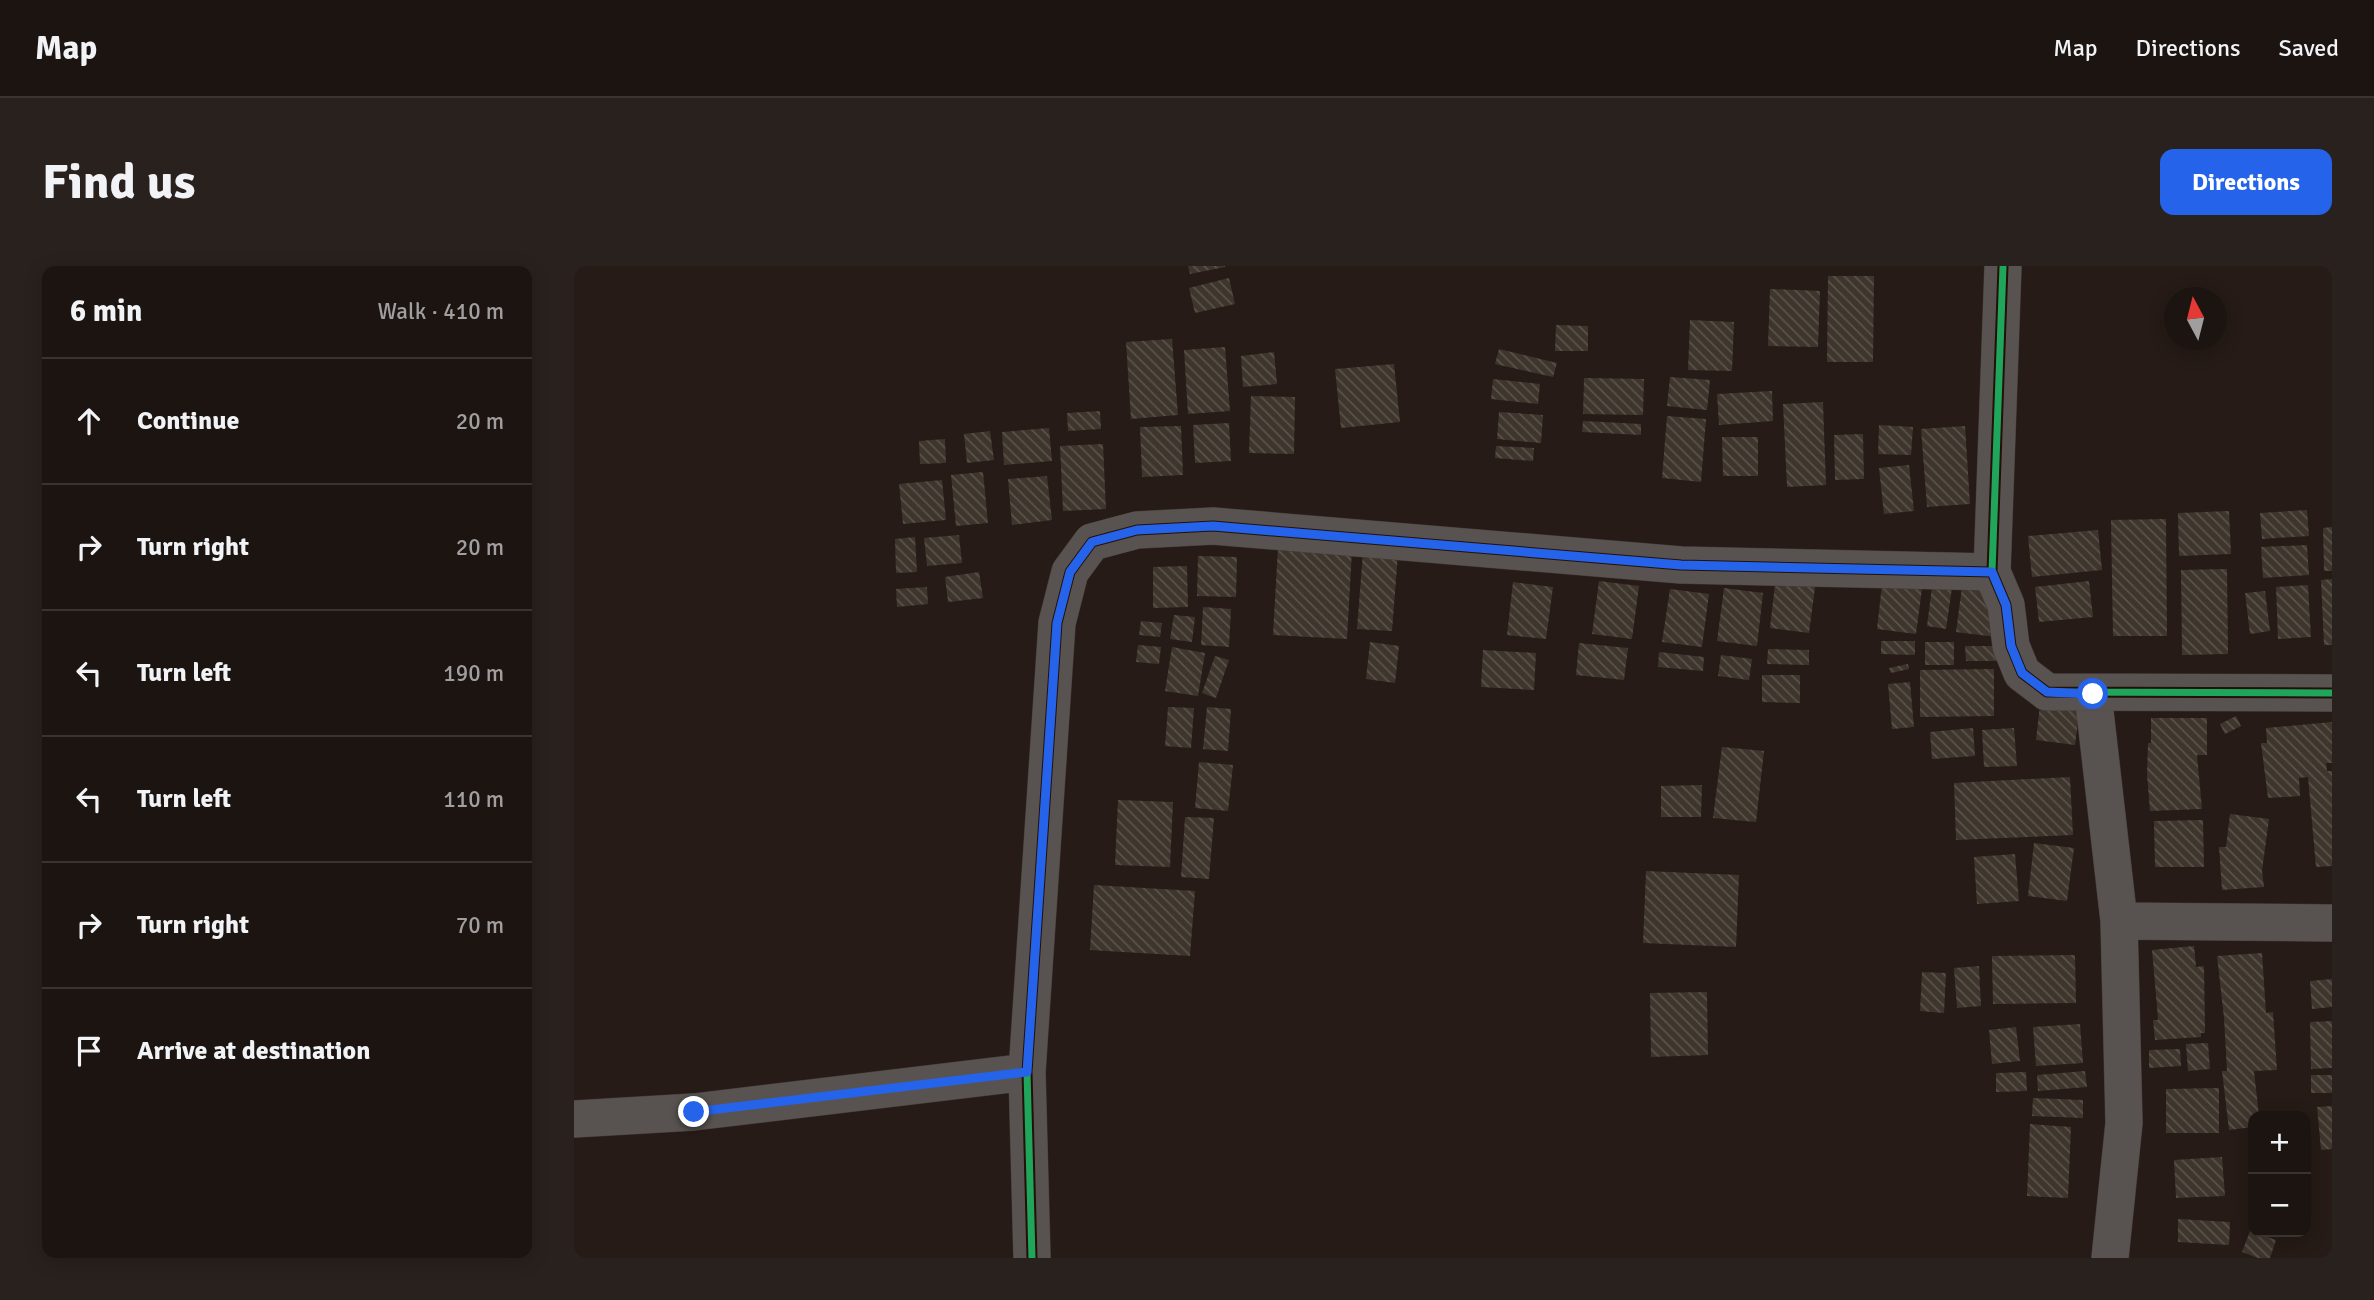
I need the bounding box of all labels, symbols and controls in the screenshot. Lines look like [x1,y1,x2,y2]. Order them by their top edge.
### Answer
text: Map [35,28,97,69]
text: Map [2053,33,2098,63]
text: Directions [2136,33,2241,63]
text: Saved [2279,33,2339,63]
button: Directions [2160,149,2332,215]
text: Find us [42,152,195,212]
north arrow [2164,287,2227,350]
text: 6 min [70,293,142,330]
text: Walk · 410 m [378,297,504,326]
icon: ahead [70,402,108,440]
text: Continue [137,405,239,437]
text: 20 m [456,407,504,436]
icon: right [70,528,108,566]
text: Turn right [137,531,249,563]
text: 20 m [456,533,504,562]
icon: left [70,654,108,692]
text: Turn left [137,657,231,689]
text: 190 m [443,659,504,688]
route start [2077,678,2108,709]
icon: left [70,780,108,818]
text: Turn left [137,783,231,815]
text: 110 m [443,785,504,814]
icon: right [70,906,108,944]
text: Turn right [137,909,249,941]
text: 70 m [456,911,504,940]
icon: arrive [70,1032,108,1070]
text: Arrive at destination [137,1035,370,1067]
route end [678,1096,709,1127]
map controls [2248,1111,2311,1237]
button: + [2248,1111,2311,1174]
button: − [2248,1174,2311,1237]

